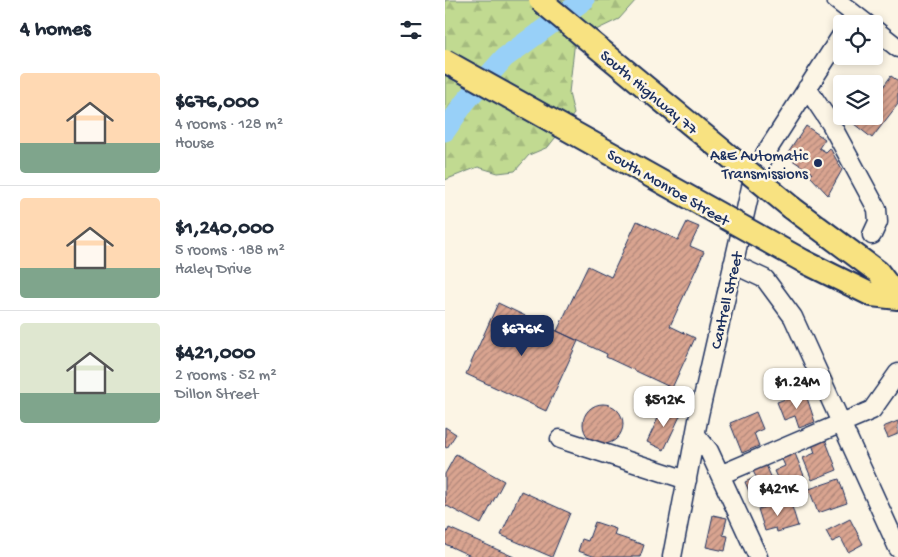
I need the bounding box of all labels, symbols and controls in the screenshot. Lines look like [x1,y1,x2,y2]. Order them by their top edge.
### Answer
map controls [833,15,883,125]
button: locate [833,15,883,65]
icon: filters [397,16,425,44]
text: 4 homes [20,18,91,43]
street label: South Highway 77 [595,47,701,141]
button: layers [833,75,883,125]
text: $676,000 [175,91,259,116]
icon: home [60,93,120,153]
text: 4 rooms · 128 m² [175,116,283,135]
text: House [175,135,214,154]
street label: South Monroe Street [603,146,733,232]
place label: A&E Automatic Transmissions [710,148,809,185]
marker: A&E Automatic Transmissions [812,157,824,169]
text: $1,240,000 [175,217,274,242]
icon: home [60,218,120,278]
text: 5 rooms · 188 m² [175,242,285,261]
street label: Cantrell Street [708,249,749,351]
text: Haley Drive [175,261,251,280]
pin: $676K [487,314,557,357]
text: $676K [502,321,542,340]
text: $421,000 [175,342,256,367]
icon: home [60,343,120,403]
text: 2 rooms · 52 m² [175,367,277,386]
pin: $1.24M [756,368,838,410]
text: $1.24M [774,374,820,393]
text: Dillon Street [175,386,258,405]
pin: $512K [629,386,699,428]
text: $512K [645,392,683,411]
pin: $421K [743,474,813,517]
text: $421K [759,481,797,500]

